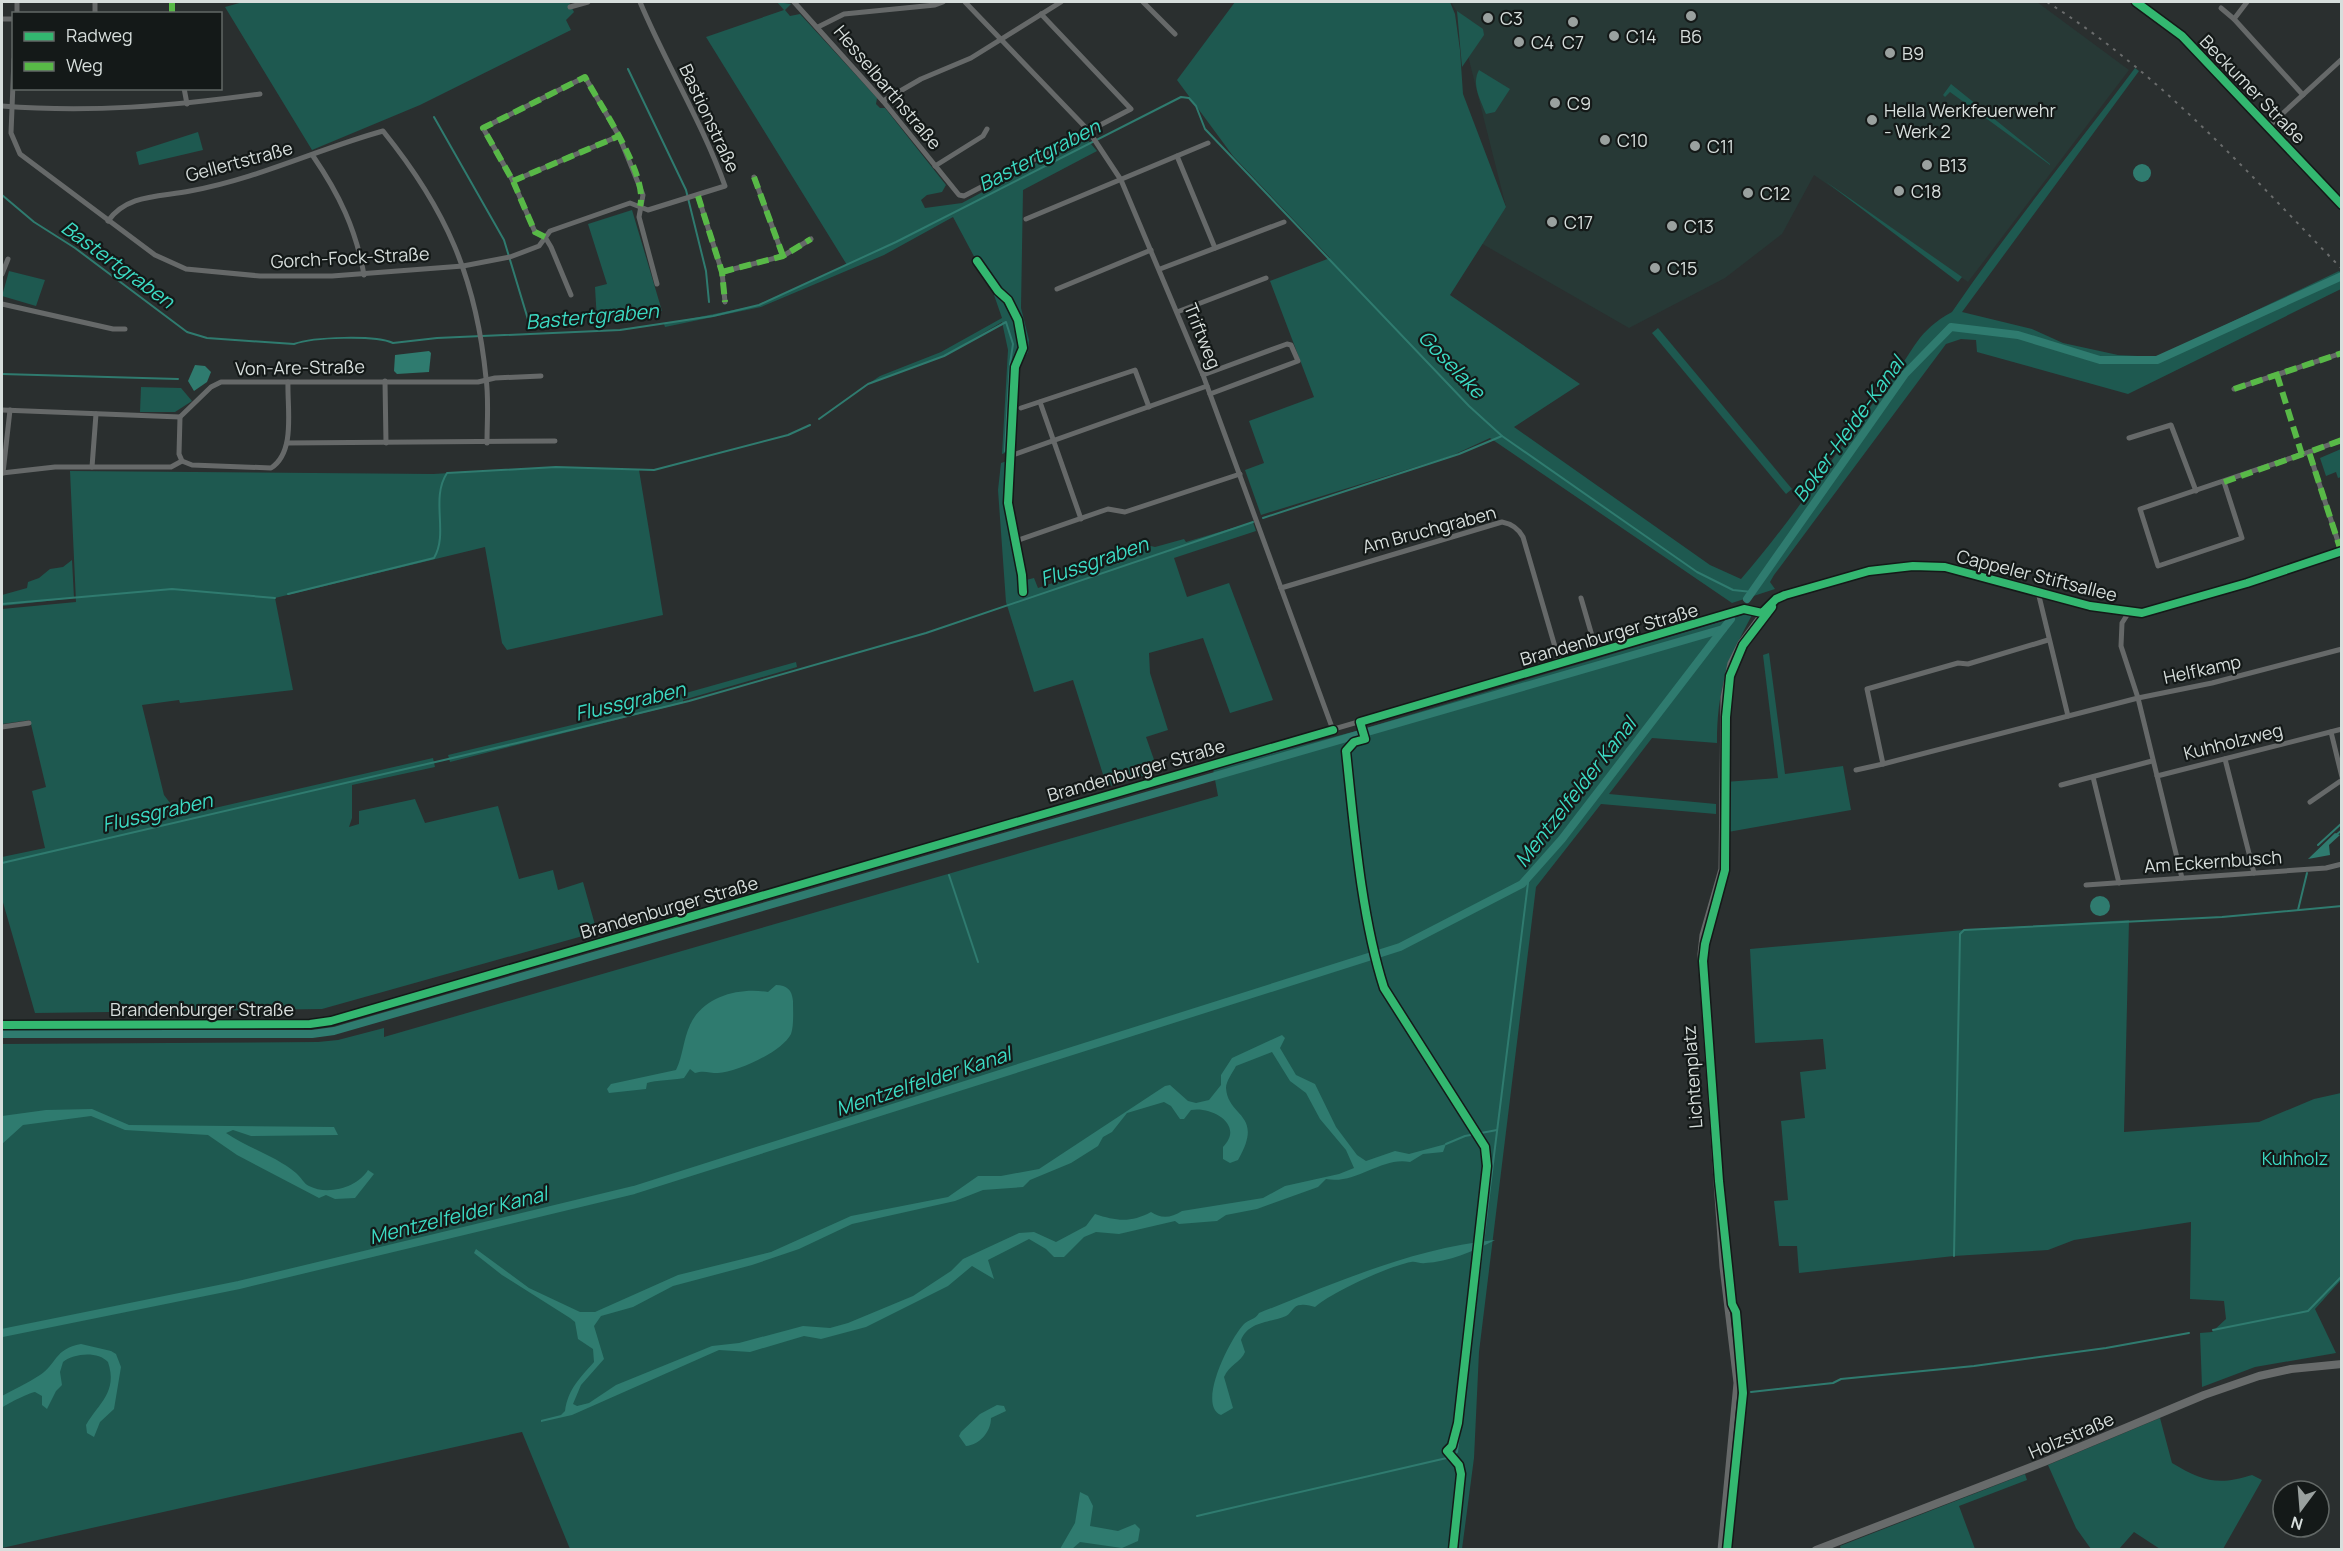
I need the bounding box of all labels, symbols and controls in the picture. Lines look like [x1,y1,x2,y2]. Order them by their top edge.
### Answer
place label: C3 [1500,6,1523,30]
marker: B6 [1684,9,1698,23]
marker: C3 [1481,11,1495,25]
legend [12,12,222,90]
marker: C7 [1566,15,1580,29]
street label: Hesselbarthstraße [829,20,947,154]
text: Radweg [66,23,133,47]
place label: C14 [1626,24,1657,48]
place label: B6 [1680,24,1702,48]
marker: C14 [1607,29,1621,43]
street label: Beckumer Straße [2195,29,2311,149]
place label: C4 [1531,30,1554,54]
place label: C7 [1562,30,1584,54]
marker: C4 [1512,35,1526,49]
place label: B9 [1902,41,1924,65]
marker: B9 [1883,46,1897,60]
text: Weg [66,53,103,77]
street label: Bastionstraße [674,60,746,176]
place label: C9 [1567,91,1591,115]
marker: C9 [1548,96,1562,110]
place label: Hella Werkfeuerwehr - Werk 2 [1884,98,2056,143]
water label: Bastertgraben [974,112,1105,197]
marker: Hella Werkfeuerwehr - Werk 2 [1865,113,1879,127]
place label: C10 [1617,128,1648,152]
marker: C10 [1598,133,1612,147]
place label: C11 [1707,134,1734,158]
street label: Gellertstraße [183,135,295,187]
marker: C11 [1688,139,1702,153]
place label: B13 [1939,153,1967,177]
marker: B13 [1920,158,1934,172]
place label: C18 [1911,179,1941,203]
place label: C12 [1760,181,1790,205]
marker: C18 [1892,184,1906,198]
marker: C12 [1741,186,1755,200]
place label: C17 [1564,210,1593,234]
water label: Bastertgraben [56,214,181,315]
place label: C13 [1684,214,1714,238]
marker: C17 [1545,215,1559,229]
marker: C13 [1665,219,1679,233]
street label: Gorch-Fock-Straße [270,241,430,273]
place label: C15 [1667,256,1697,280]
marker: C15 [1648,261,1662,275]
water label: Bastertgraben [524,297,661,335]
street label: Triftweg [1179,300,1227,372]
water label: Goselake [1413,324,1492,405]
water label: Boker-Heide-Kanal [1786,349,1911,507]
street label: Von-Are-Straße [235,354,365,380]
street label: Am Bruchgraben [1359,500,1499,558]
water label: Flussgraben [1036,530,1153,592]
street label: Cappeler Stiftsallee [1954,543,2120,607]
street label: Brandenburger Straße [1517,597,1701,671]
street label: Helfkamp [2161,649,2243,689]
water label: Flussgraben [572,675,689,727]
water label: Mentzelfelder Kanal [1508,710,1643,872]
street label: Kuhholzweg [2181,717,2285,765]
street label: Brandenburger Straße [1044,733,1228,807]
water label: Flussgraben [99,786,216,838]
street label: Am Eckernbusch [2143,844,2283,878]
street label: Brandenburger Straße [577,870,761,944]
street label: Brandenburger Straße [110,997,294,1021]
street label: Lichtenplatz [1676,1025,1708,1129]
water label: Mentzelfelder Kanal [832,1039,1016,1122]
park label: Kuhholz [2262,1146,2328,1170]
water label: Mentzelfelder Kanal [366,1179,552,1250]
street label: Holzstraße [2025,1406,2117,1464]
north arrow [2271,1479,2331,1539]
text: N [2288,1511,2305,1536]

